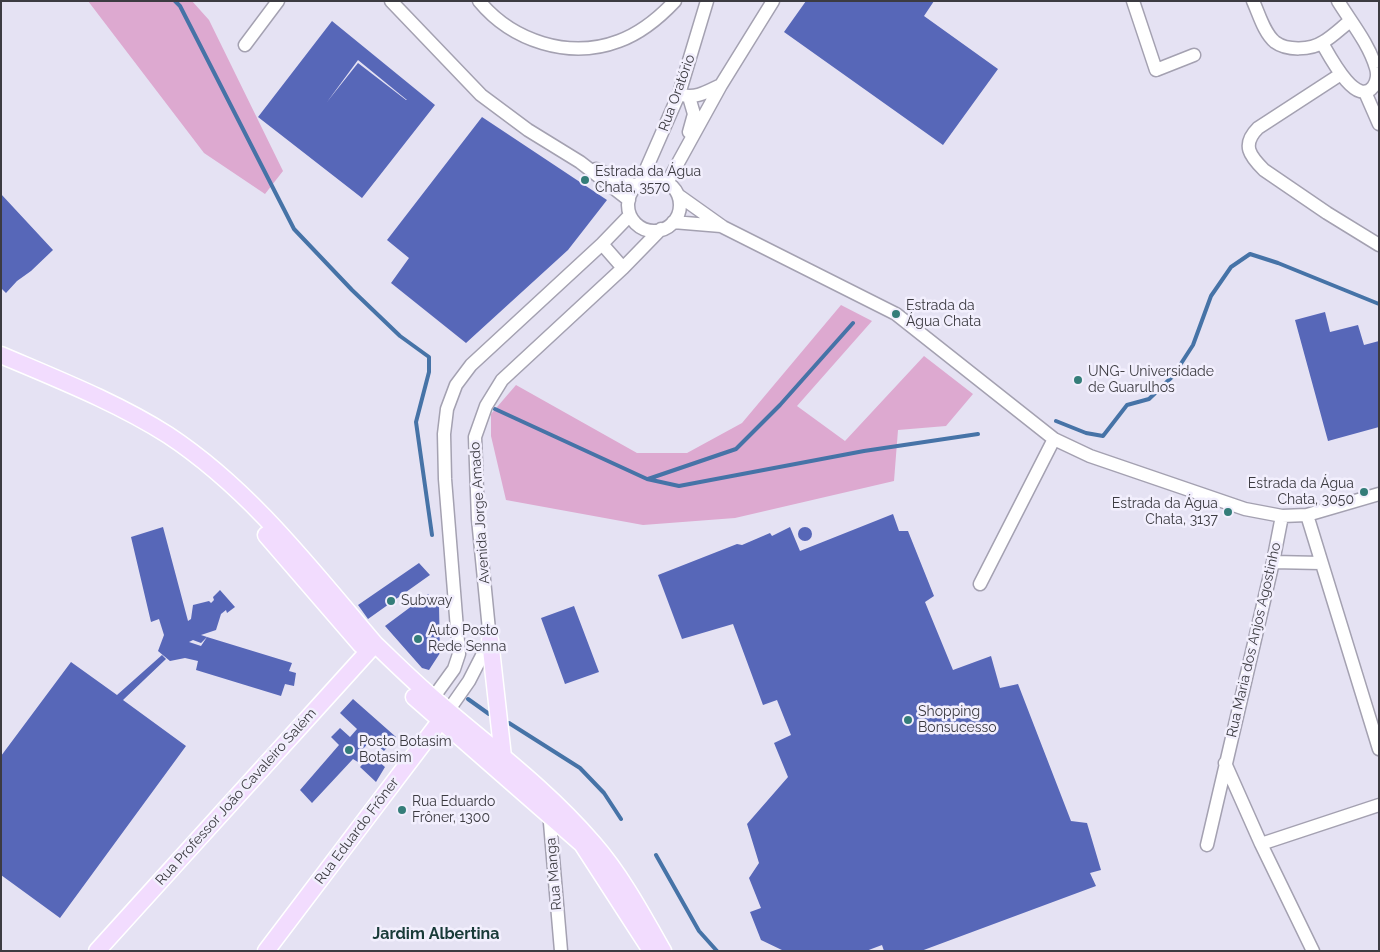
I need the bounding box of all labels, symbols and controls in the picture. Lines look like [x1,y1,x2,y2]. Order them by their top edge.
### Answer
street label: Rua Oratório [655,52,699,134]
place label: Estrada da Água Chata, 3570 [595,164,701,196]
marker: Estrada da Água Chata, 3570 [579,174,591,186]
place label: Estrada da Água Chata [906,298,981,331]
marker: Estrada da Água Chata [890,308,902,320]
place label: UNG- Universidade de Guarulhos [1088,364,1214,397]
marker: UNG- Universidade de Guarulhos [1072,374,1084,386]
street label: Avenida Jorge Amado [467,441,493,585]
place label: Estrada da Água Chata, 3050 [1248,476,1354,508]
marker: Estrada da Água Chata, 3050 [1358,486,1370,498]
place label: Estrada da Água Chata, 3137 [1112,496,1218,528]
marker: Estrada da Água Chata, 3137 [1222,506,1234,518]
street label: Rua Maria dos Anjos Agostinho [1223,541,1285,739]
place label: Subway [401,593,452,609]
marker: Subway [385,595,397,607]
place label: Auto Posto Rede Senna [428,623,506,656]
marker: Auto Posto Rede Senna [412,633,424,645]
place label: Shopping Bonsucesso [918,704,997,736]
street label: Rua Professor João Cavaleiro Salém [152,705,320,889]
marker: Shopping Bonsucesso [902,714,914,726]
place label: Posto Botasim Botasim [359,734,452,766]
marker: Posto Botasim Botasim [343,744,355,756]
street label: Rua Eduardo Frôner [312,774,402,888]
place label: Rua Eduardo Frôner, 1300 [412,794,495,826]
marker: Rua Eduardo Frôner, 1300 [396,804,408,816]
street label: Rua Manga [542,837,566,911]
district label: Jardim Albertina [373,924,499,944]

